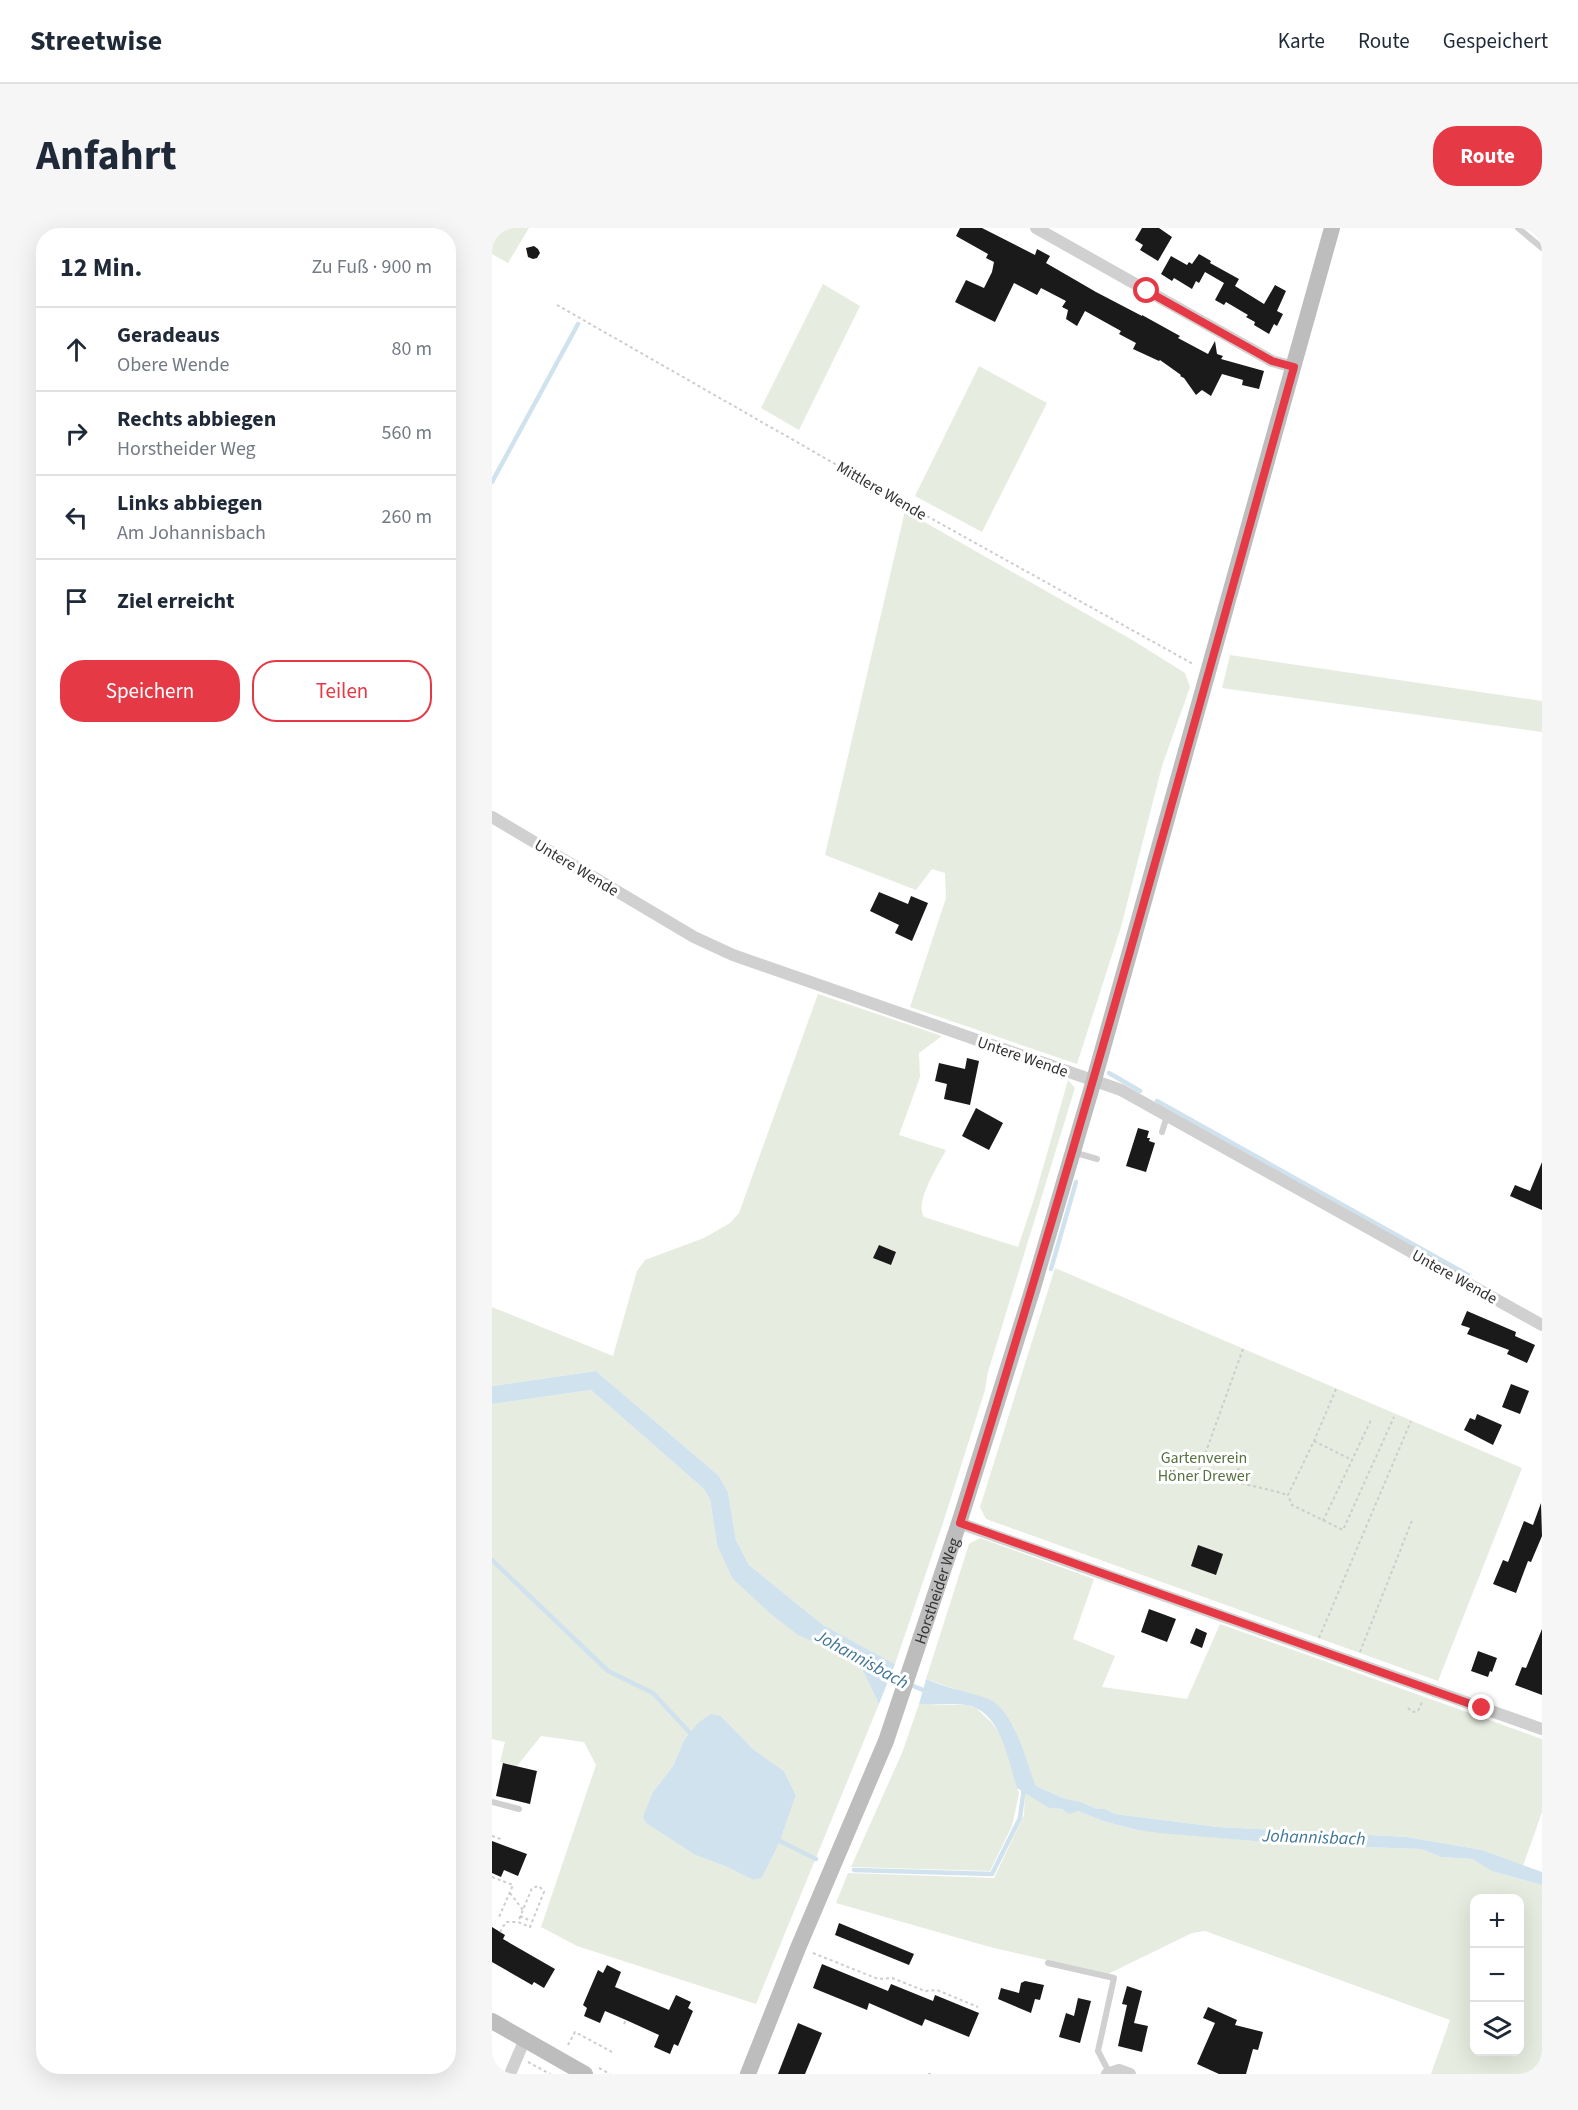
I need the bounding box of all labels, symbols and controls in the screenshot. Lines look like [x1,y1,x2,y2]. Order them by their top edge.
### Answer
text: Streetwise [30,21,162,61]
text: Karte [1278,26,1325,56]
text: Route [1358,26,1410,56]
text: Gespeichert [1443,26,1548,56]
text: Anfahrt [36,126,177,186]
button: Route [1433,126,1542,186]
text: 12 Min. [60,249,142,286]
text: Zu Fuß · 900 m [311,253,432,281]
route start [1133,277,1159,303]
text: Geradeaus [117,319,220,351]
icon: ahead [60,333,93,366]
text: 80 m [392,335,432,363]
text: Obere Wende [117,351,230,379]
text: Rechts abbiegen [117,403,276,435]
icon: right [60,417,93,450]
text: 560 m [382,419,432,447]
text: Horstheider Weg [117,435,256,463]
street label: Mittlere Wende [832,456,931,526]
text: Links abbiegen [117,487,263,519]
icon: left [60,501,93,534]
text: 260 m [382,503,432,531]
text: Am Johannisbach [117,519,266,547]
icon: arrive [60,585,93,618]
text: Ziel erreicht [117,585,235,617]
button: Speichern [60,660,240,722]
button: Teilen [252,660,432,722]
street label: Untere Wende [530,834,623,902]
street label: Untere Wende [974,1031,1071,1083]
street label: Untere Wende [1408,1244,1501,1310]
park label: Gartenverein Höner Drewer [1158,1447,1251,1487]
street label: Horstheider Weg [909,1535,965,1647]
water label: Johannisbach [810,1623,913,1695]
route end [1468,1694,1494,1720]
water label: Johannisbach [1261,1823,1366,1852]
map controls [1470,1894,1524,2056]
button: + [1470,1894,1524,1948]
button: − [1470,1948,1524,2002]
button: layers [1470,2002,1524,2056]

